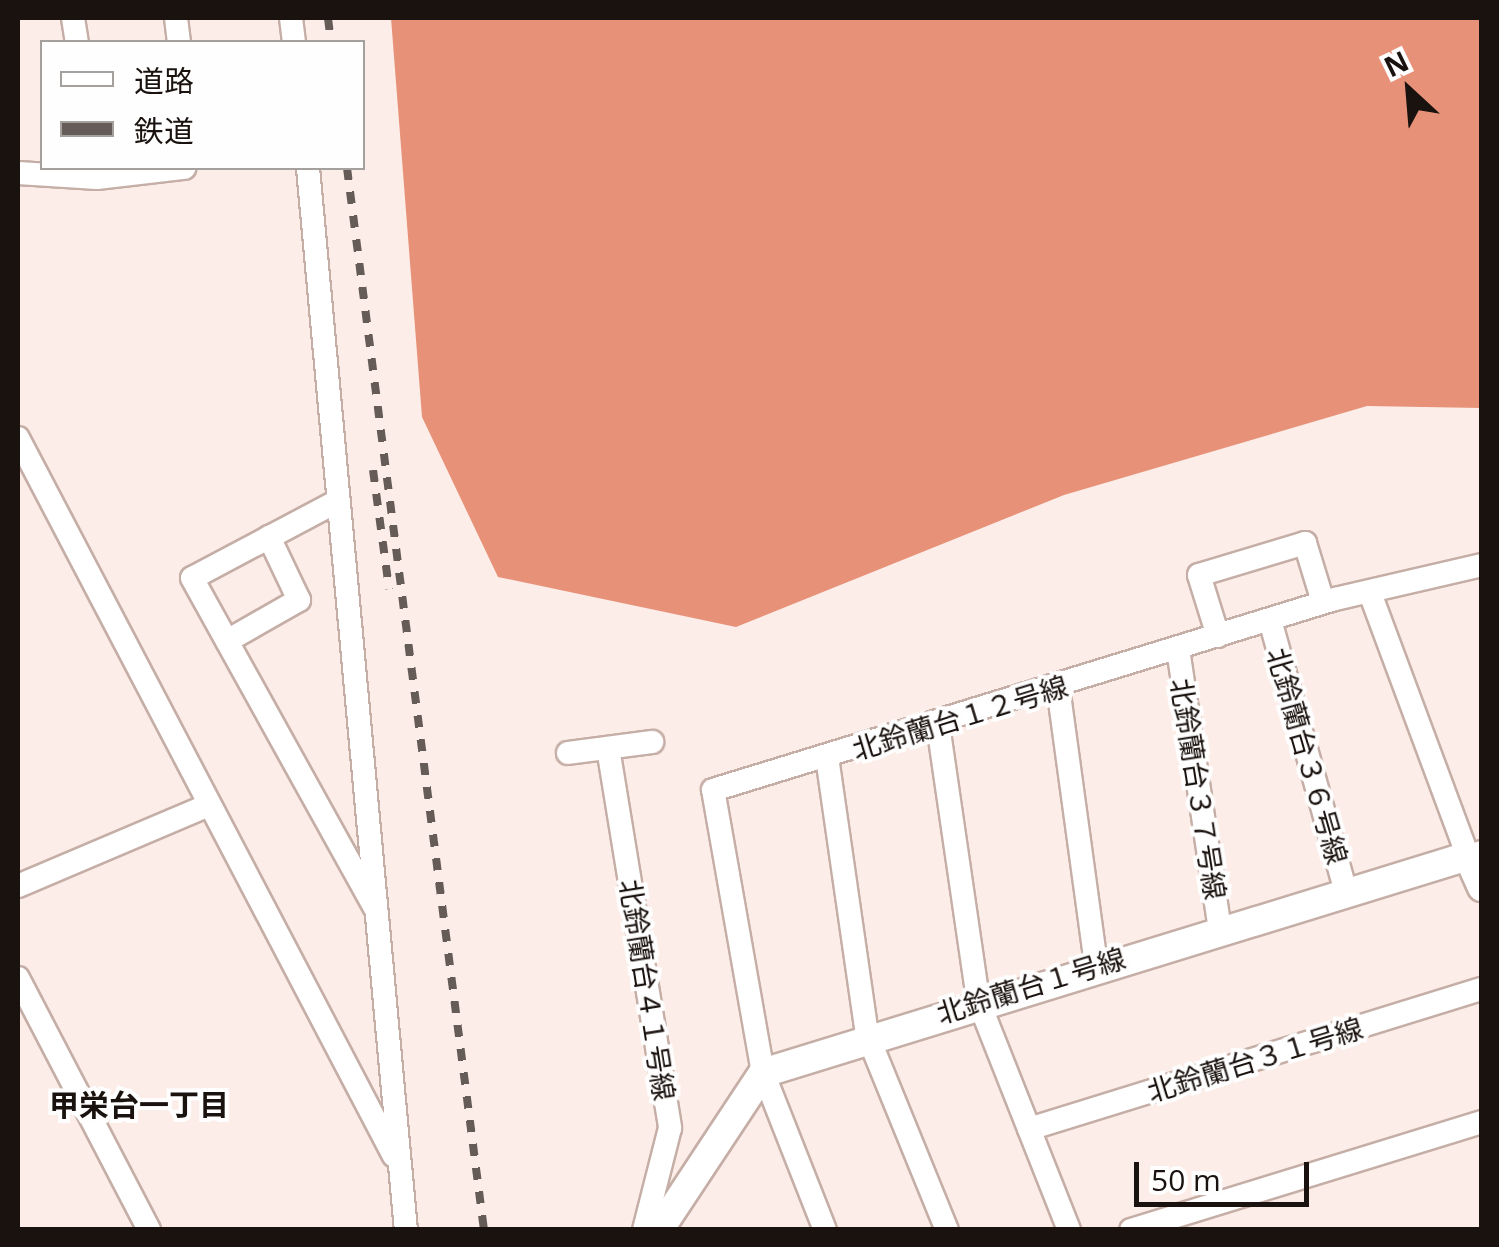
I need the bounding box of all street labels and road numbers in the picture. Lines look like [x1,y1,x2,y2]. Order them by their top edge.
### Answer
street label: 北鈴蘭台３６号線 [1261,644,1355,868]
street label: 北鈴蘭台１２号線 [848,668,1072,766]
street label: 北鈴蘭台３７号線 [1165,676,1233,902]
street label: 北鈴蘭台４１号線 [614,877,682,1103]
street label: 北鈴蘭台１号線 [932,940,1130,1030]
street label: 北鈴蘭台３１号線 [1143,1010,1367,1108]

